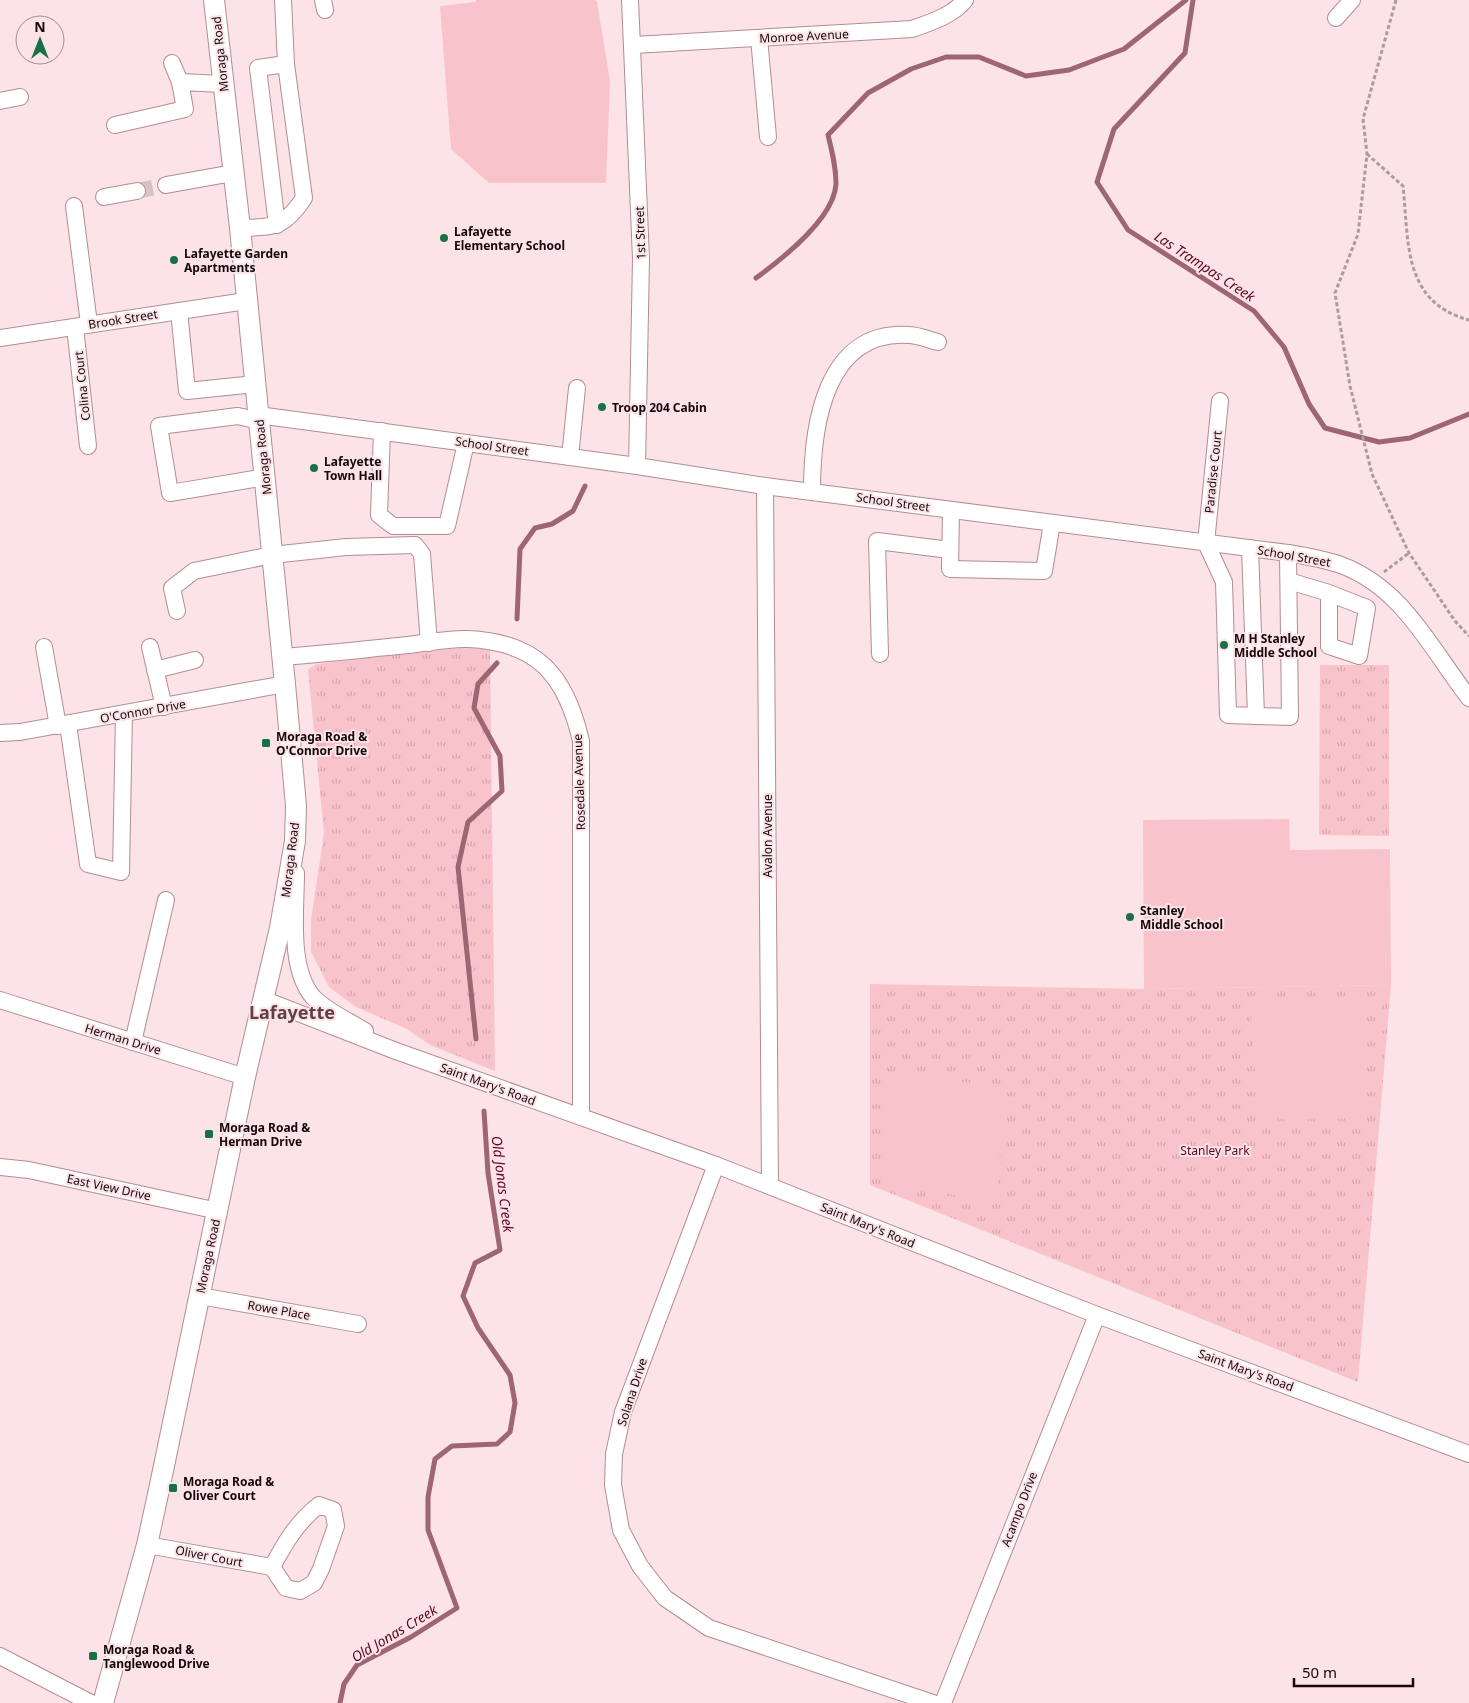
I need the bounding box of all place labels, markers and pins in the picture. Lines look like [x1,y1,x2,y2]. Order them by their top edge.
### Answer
place label: Lafayette Elementary School [454,223,565,254]
marker: Lafayette Elementary School [438,232,450,244]
place label: Lafayette Garden Apartments [184,245,288,276]
marker: Lafayette Garden Apartments [168,254,180,266]
place label: Troop 204 Cabin [612,399,707,416]
marker: Troop 204 Cabin [596,401,608,413]
place label: Lafayette Town Hall [324,453,382,484]
marker: Lafayette Town Hall [308,462,320,474]
place label: M H Stanley Middle School [1234,630,1317,661]
marker: M H Stanley Middle School [1218,639,1230,651]
place label: Moraga Road & O'Connor Drive [276,728,367,759]
marker: Moraga Road & O'Connor Drive [260,737,272,749]
place label: Stanley Middle School [1140,902,1223,933]
marker: Stanley Middle School [1124,911,1136,923]
place label: Moraga Road & Herman Drive [219,1119,310,1150]
marker: Moraga Road & Herman Drive [203,1128,215,1140]
place label: Moraga Road & Oliver Court [183,1473,274,1504]
marker: Moraga Road & Oliver Court [167,1482,179,1494]
place label: Moraga Road & Tanglewood Drive [103,1641,210,1672]
marker: Moraga Road & Tanglewood Drive [87,1650,99,1662]

